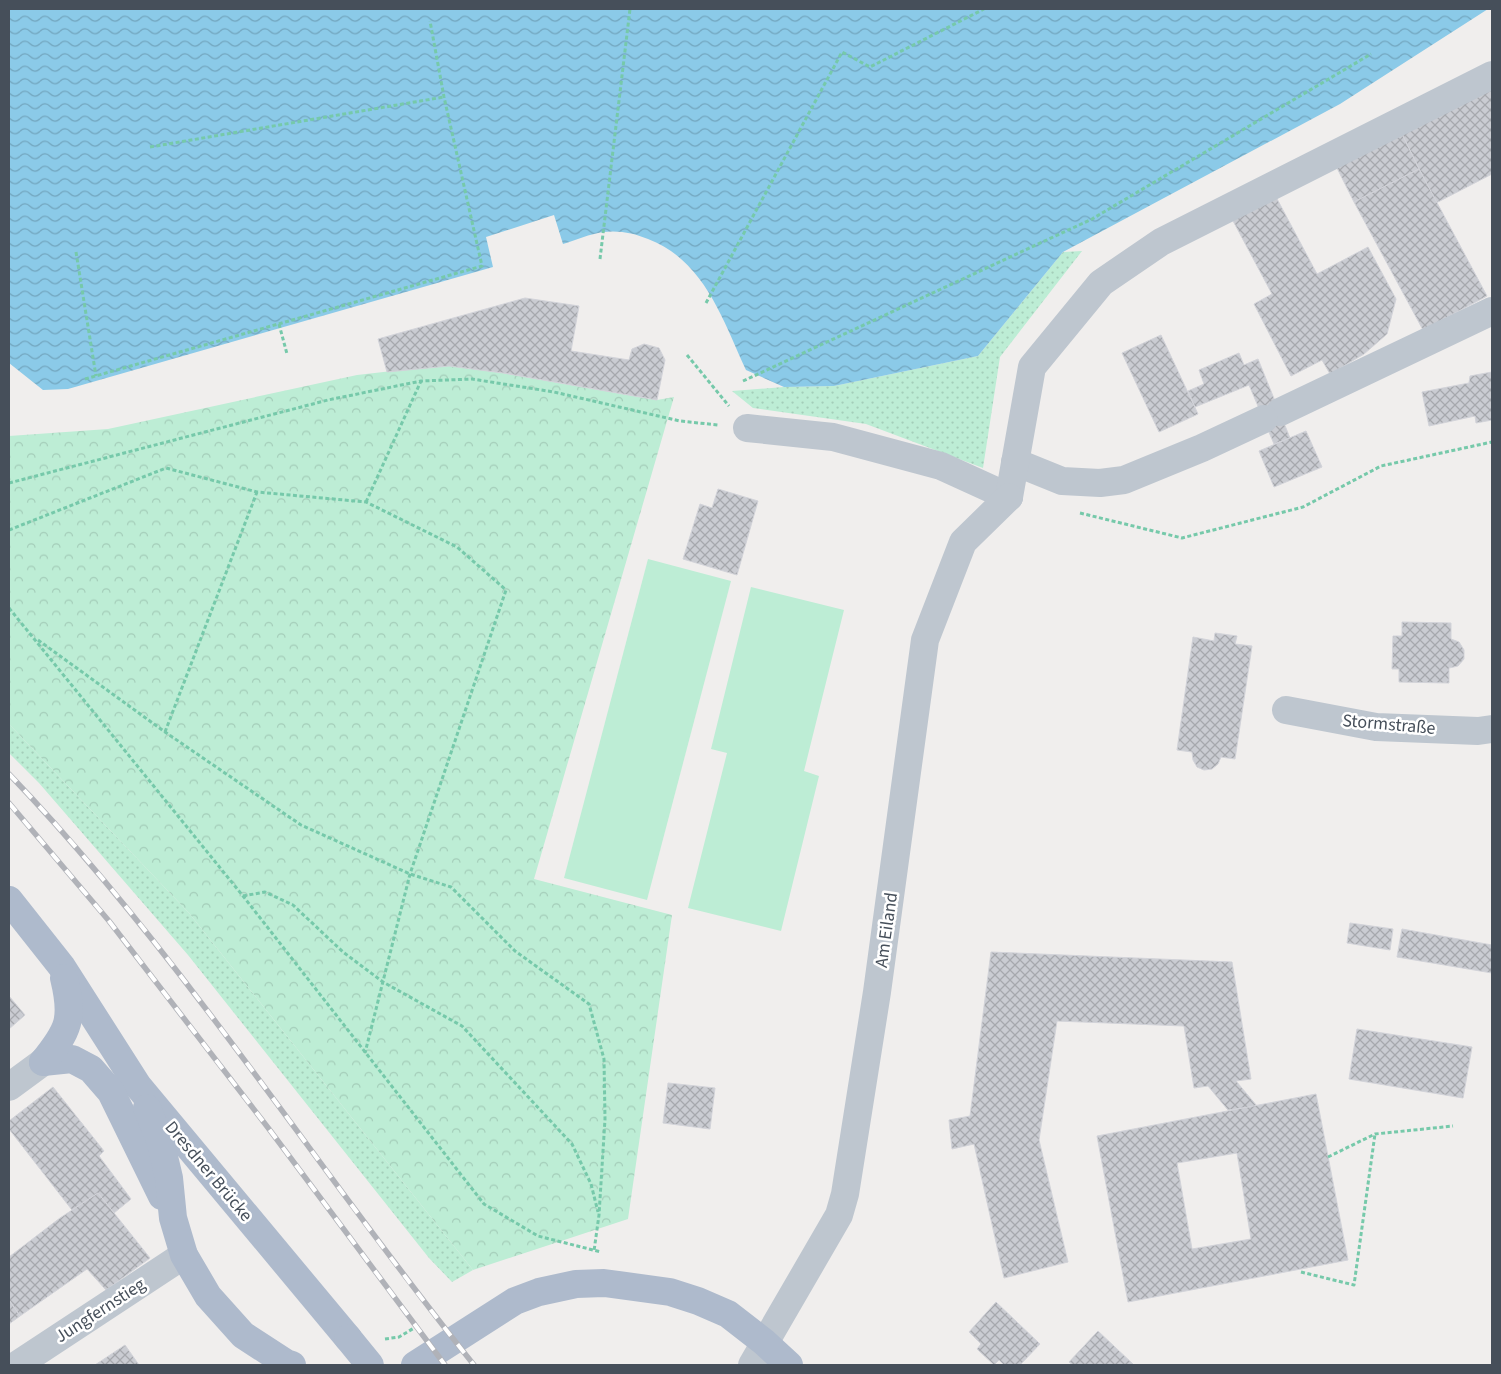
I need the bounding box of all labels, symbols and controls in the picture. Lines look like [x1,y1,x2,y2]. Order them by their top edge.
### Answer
street label: Stormstraße [1341,708,1437,741]
street label: Am Eiland [869,891,904,969]
street label: Dresdner Brücke [159,1116,258,1227]
street label: Jungfernstieg [50,1272,150,1349]

